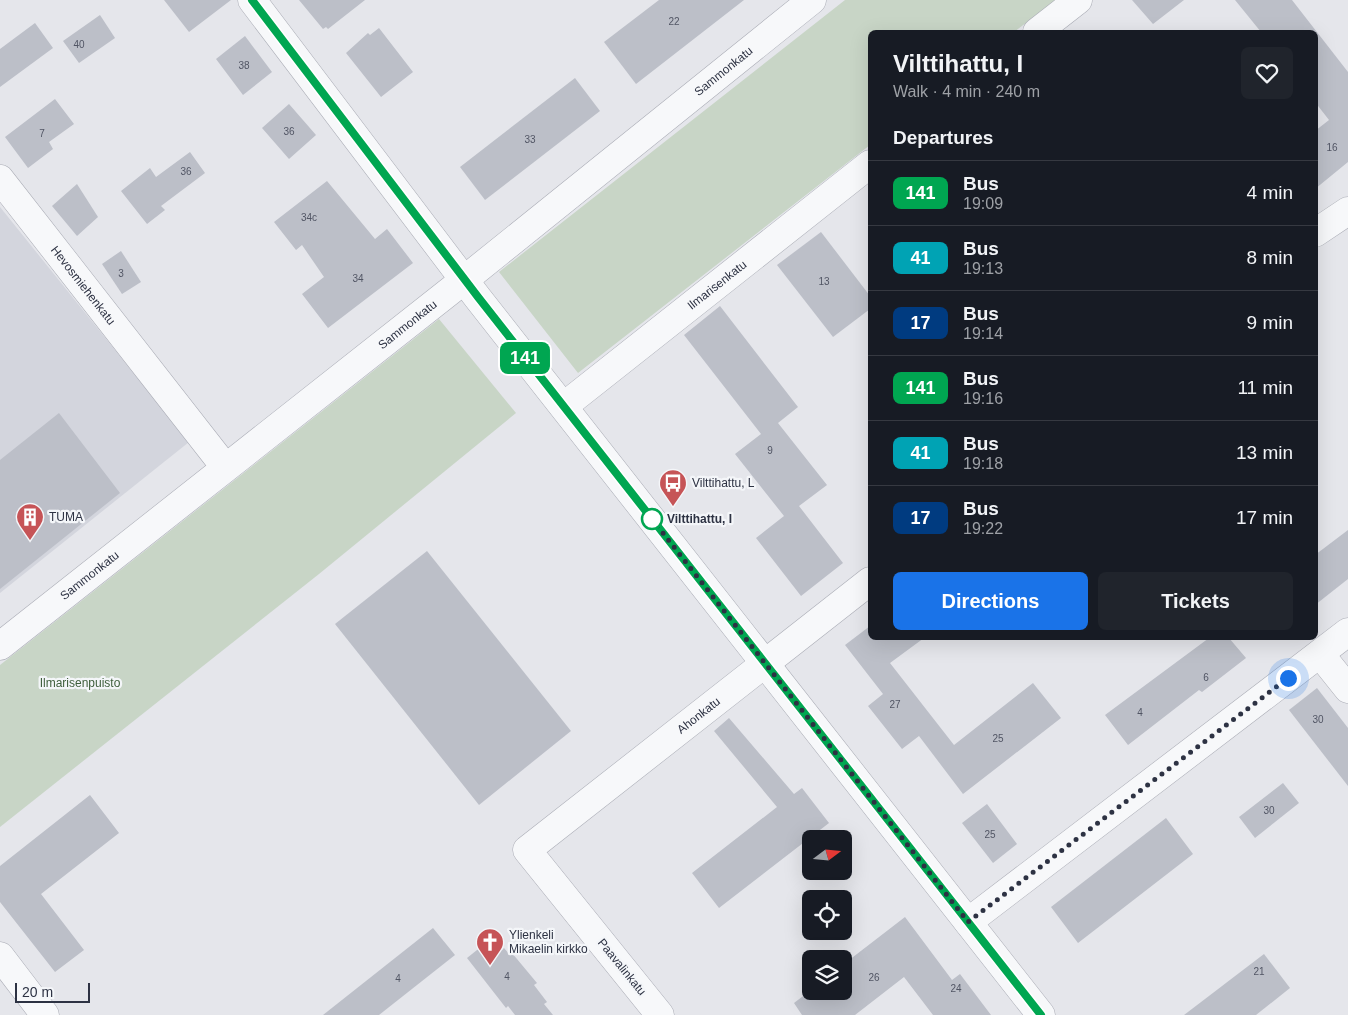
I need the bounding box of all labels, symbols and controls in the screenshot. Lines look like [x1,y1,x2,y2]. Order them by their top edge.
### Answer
house number: 22 [668,16,680,27]
house number: 40 [73,39,85,50]
street label: Sammonkatu [691,44,755,99]
button: heart [1241,47,1293,99]
text: Vilttihattu, I [893,50,1023,77]
house number: 38 [238,60,250,71]
text: Walk · 4 min · 240 m [893,83,1040,100]
house number: 36 [283,126,295,137]
text: Departures [893,127,993,148]
house number: 7 [39,128,45,139]
house number: 33 [524,134,536,145]
house number: 16 [1326,142,1338,153]
house number: 36 [180,166,192,177]
text: Bus [963,173,999,194]
text: 4 min [1247,182,1293,203]
text: 141 [905,183,936,203]
text: 19:09 [963,195,1003,212]
house number: 34c [301,212,317,223]
text: Bus [963,238,999,259]
street label: Hevosmiehenkatu [48,243,118,328]
text: 8 min [1247,247,1293,268]
text: 41 [910,248,931,268]
street label: Ilmarisenkatu [685,257,749,313]
text: 19:13 [963,260,1003,277]
house number: 3 [118,268,124,279]
house number: 34 [352,273,364,284]
house number: 13 [818,276,830,287]
street label: Sammonkatu [375,297,440,352]
text: Bus [963,303,999,324]
text: 9 min [1247,312,1293,333]
text: 17 [910,313,931,333]
text: 19:14 [963,325,1003,342]
line badge: 141 [496,342,554,374]
text: 141 [510,348,540,368]
text: Bus [963,368,999,389]
text: 11 min [1237,377,1293,398]
text: 141 [905,378,936,398]
text: 19:16 [963,390,1003,407]
text: Bus [963,433,999,454]
text: 13 min [1236,442,1293,463]
text: 41 [910,443,931,463]
house number: 9 [767,445,773,456]
text: 19:18 [963,455,1003,472]
bus stop icon: Vilttihattu, L [658,468,688,507]
place label: Vilttihattu, L [692,476,755,490]
text: Bus [963,498,999,519]
building icon: TUMA [15,502,45,541]
text: 17 min [1236,507,1293,528]
marker: Vilttihattu, I [641,508,663,530]
text: 17 [910,508,931,528]
place label: TUMA [49,510,83,524]
place label: Vilttihattu, I [667,512,732,526]
text: 19:22 [963,520,1003,537]
street label: Sammonkatu [57,548,122,603]
button: Directions [893,572,1088,630]
button: Tickets [1098,572,1293,630]
your location [1276,666,1301,691]
house number: 6 [1203,672,1209,683]
park label: Ilmarisenpuisto [40,676,121,690]
street label: Ahonkatu [674,694,723,737]
house number: 27 [889,699,901,710]
house number: 4 [1137,707,1143,718]
house number: 30 [1312,714,1324,725]
house number: 25 [992,733,1004,744]
house number: 30 [1263,805,1275,816]
house number: 25 [984,829,996,840]
north arrow [802,830,852,880]
map controls [802,830,852,1000]
button: locate [802,890,852,940]
church icon: Ylienkeli Mikaelin kirkko [475,927,505,966]
place label: Ylienkeli Mikaelin kirkko [509,928,588,956]
street label: Paavalinkatu [595,936,649,998]
button: layers [802,950,852,1000]
house number: 21 [1253,966,1265,977]
house number: 4 [504,971,510,982]
house number: 26 [868,972,880,983]
house number: 4 [395,973,401,984]
scale bar [15,980,90,1003]
house number: 24 [950,983,962,994]
text: 20 m [22,984,53,1000]

